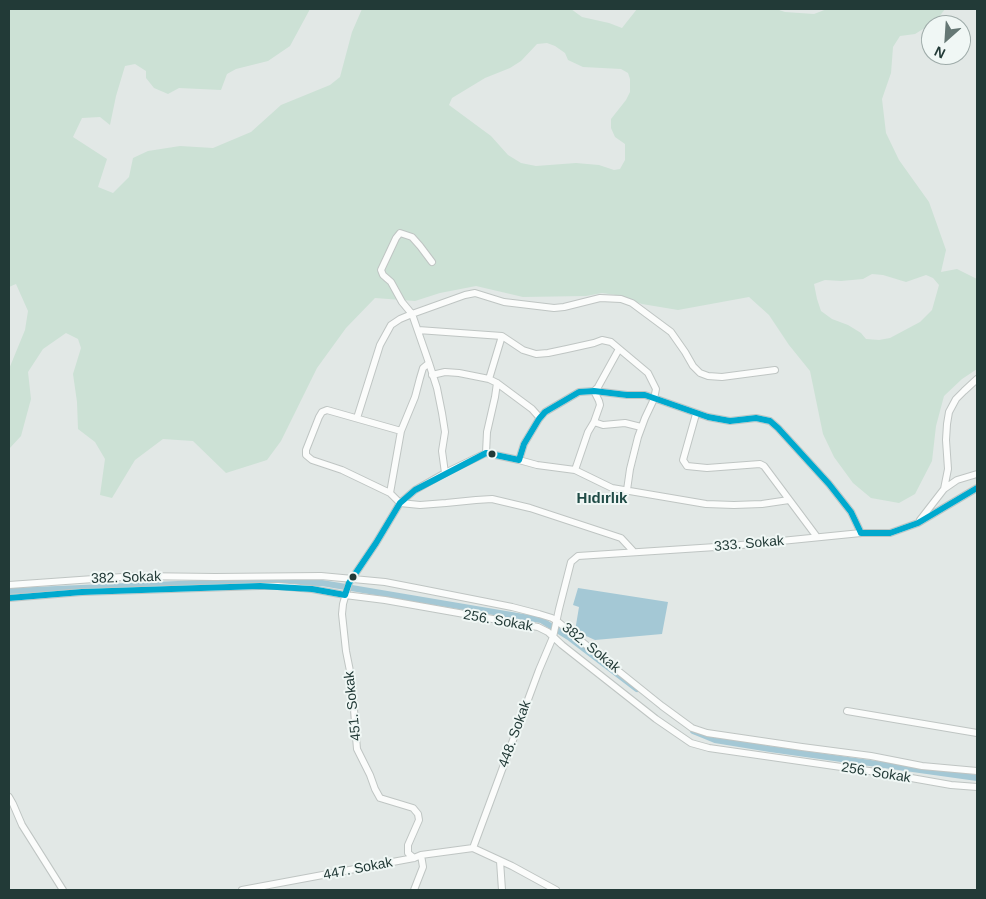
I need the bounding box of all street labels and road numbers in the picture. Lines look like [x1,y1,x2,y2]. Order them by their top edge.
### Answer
street label: 333. Sokak [713,533,785,555]
street label: 382. Sokak [91,568,161,588]
street label: 256. Sokak [462,607,534,635]
street label: 382. Sokak [558,619,624,677]
street label: 451. Sokak [341,670,365,742]
street label: 448. Sokak [495,698,535,770]
street label: 256. Sokak [840,759,912,787]
street label: 447. Sokak [322,854,394,884]

